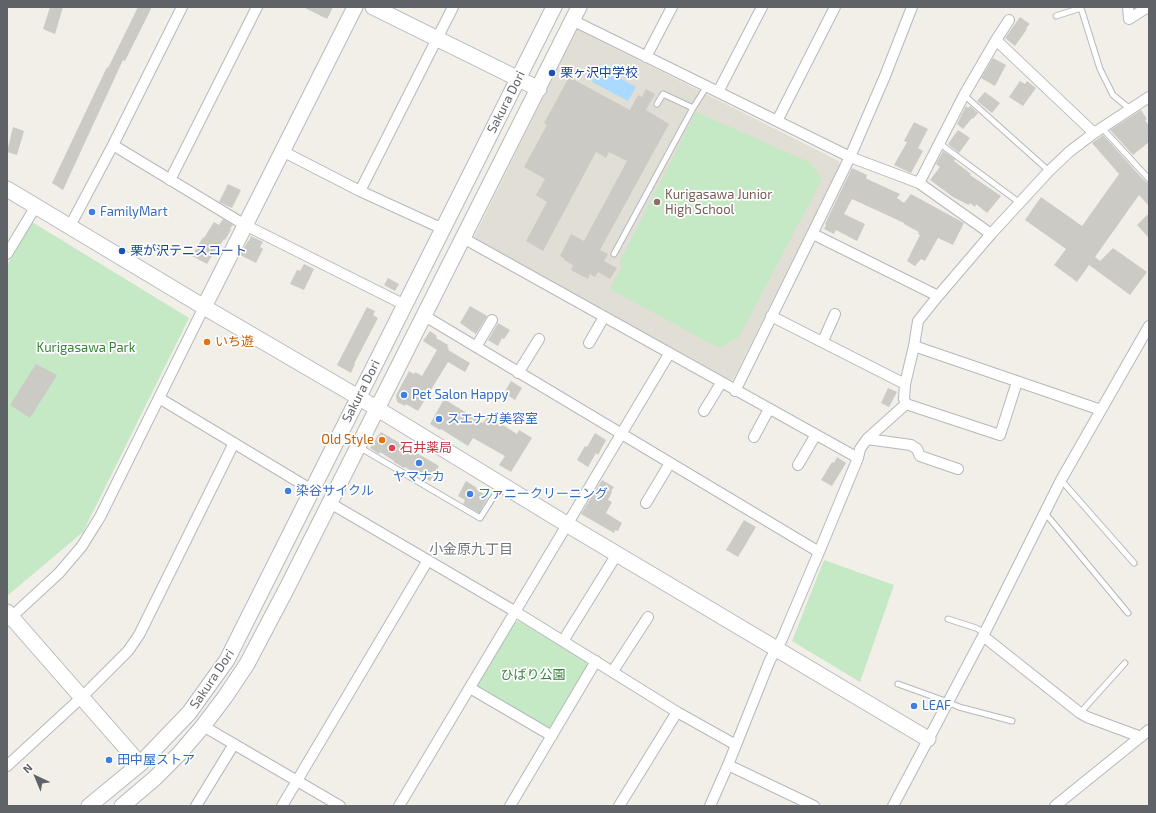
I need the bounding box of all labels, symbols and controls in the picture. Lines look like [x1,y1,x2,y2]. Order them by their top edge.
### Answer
place label: 栗ヶ沢中学校 [560,65,638,81]
street label: Sakura Dori [484,68,528,136]
marker: 栗ヶ沢中学校 [547,68,557,78]
place label: Kurigasawa Junior High School [665,187,772,218]
marker: Kurigasawa Junior High School [652,197,662,207]
place label: FamilyMart [100,204,168,220]
marker: FamilyMart [87,207,97,217]
place label: 栗が沢テニスコート [130,243,247,259]
marker: 栗が沢テニスコート [117,246,127,256]
place label: いち遊 [215,334,254,350]
marker: いち遊 [202,337,212,347]
park label: Kurigasawa Park [37,340,135,356]
street label: Sakura Dori [339,357,383,425]
place label: Pet Salon Happy [412,387,508,403]
marker: Pet Salon Happy [399,390,409,400]
place label: スエナガ美容室 [447,411,538,427]
marker: スエナガ美容室 [434,414,444,424]
place label: Old Style [321,432,374,448]
marker: Old Style [377,435,387,445]
place label: 石井薬局 [400,440,452,456]
marker: 石井薬局 [387,443,397,453]
marker: ヤマナカ [414,458,424,468]
place label: ヤマナカ [393,469,445,485]
place label: 染谷サイクル [296,483,374,499]
marker: 染谷サイクル [283,486,293,496]
place label: ファニークリーニング [478,486,608,502]
marker: ファニークリーニング [465,489,475,499]
district label: 小金原九丁目 [429,541,513,557]
street label: Sakura Dori [186,646,238,712]
park label: ひばり公園 [501,667,565,683]
place label: LEAF [922,698,951,714]
marker: LEAF [909,701,919,711]
place label: 田中屋ストア [117,752,195,768]
marker: 田中屋ストア [104,755,114,765]
north arrow [16,757,56,797]
text: N [20,761,35,775]

